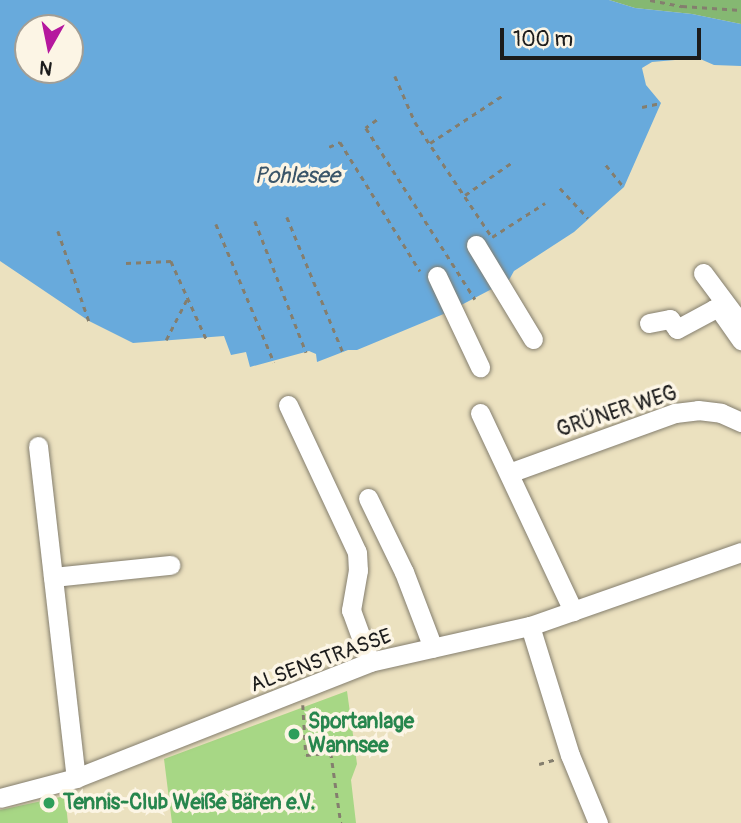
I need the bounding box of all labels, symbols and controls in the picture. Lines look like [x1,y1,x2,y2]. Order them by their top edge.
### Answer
north arrow [14,14,84,84]
scale bar [503,14,704,58]
text: 100 m [513,26,573,53]
text: N [38,55,54,81]
water label: Pohlesee [254,162,340,190]
street label: GRÜNER WEG [554,381,680,443]
street label: ALSENSTRASSE [247,624,395,698]
place label: Sportanlage Wannsee [308,709,414,759]
marker: Sportanlage Wannsee [286,726,302,742]
place label: Tennis-Club Weiße Bären e.V. [63,790,315,816]
marker: Tennis-Club Weiße Bären e.V. [41,795,57,811]

